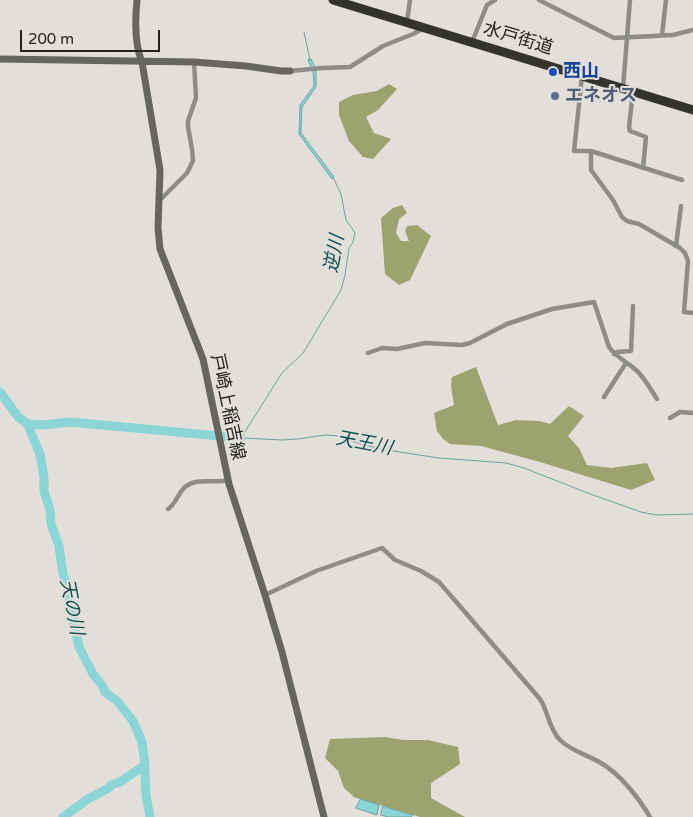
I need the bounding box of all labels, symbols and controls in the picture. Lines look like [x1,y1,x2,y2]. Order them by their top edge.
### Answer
street label: 水戸街道 [480,18,556,60]
scale bar [22,20,162,52]
text: 200 m [28,30,74,48]
place label: 西山 [563,61,599,83]
marker: 西山 [547,66,559,78]
place label: エネオス [565,85,637,107]
marker: エネオス [549,90,561,102]
water label: 逆川 [320,233,350,275]
street label: 戸崎上稲吉線 [205,352,249,462]
water label: 天王川 [334,427,394,461]
water label: 天の川 [54,577,88,637]

